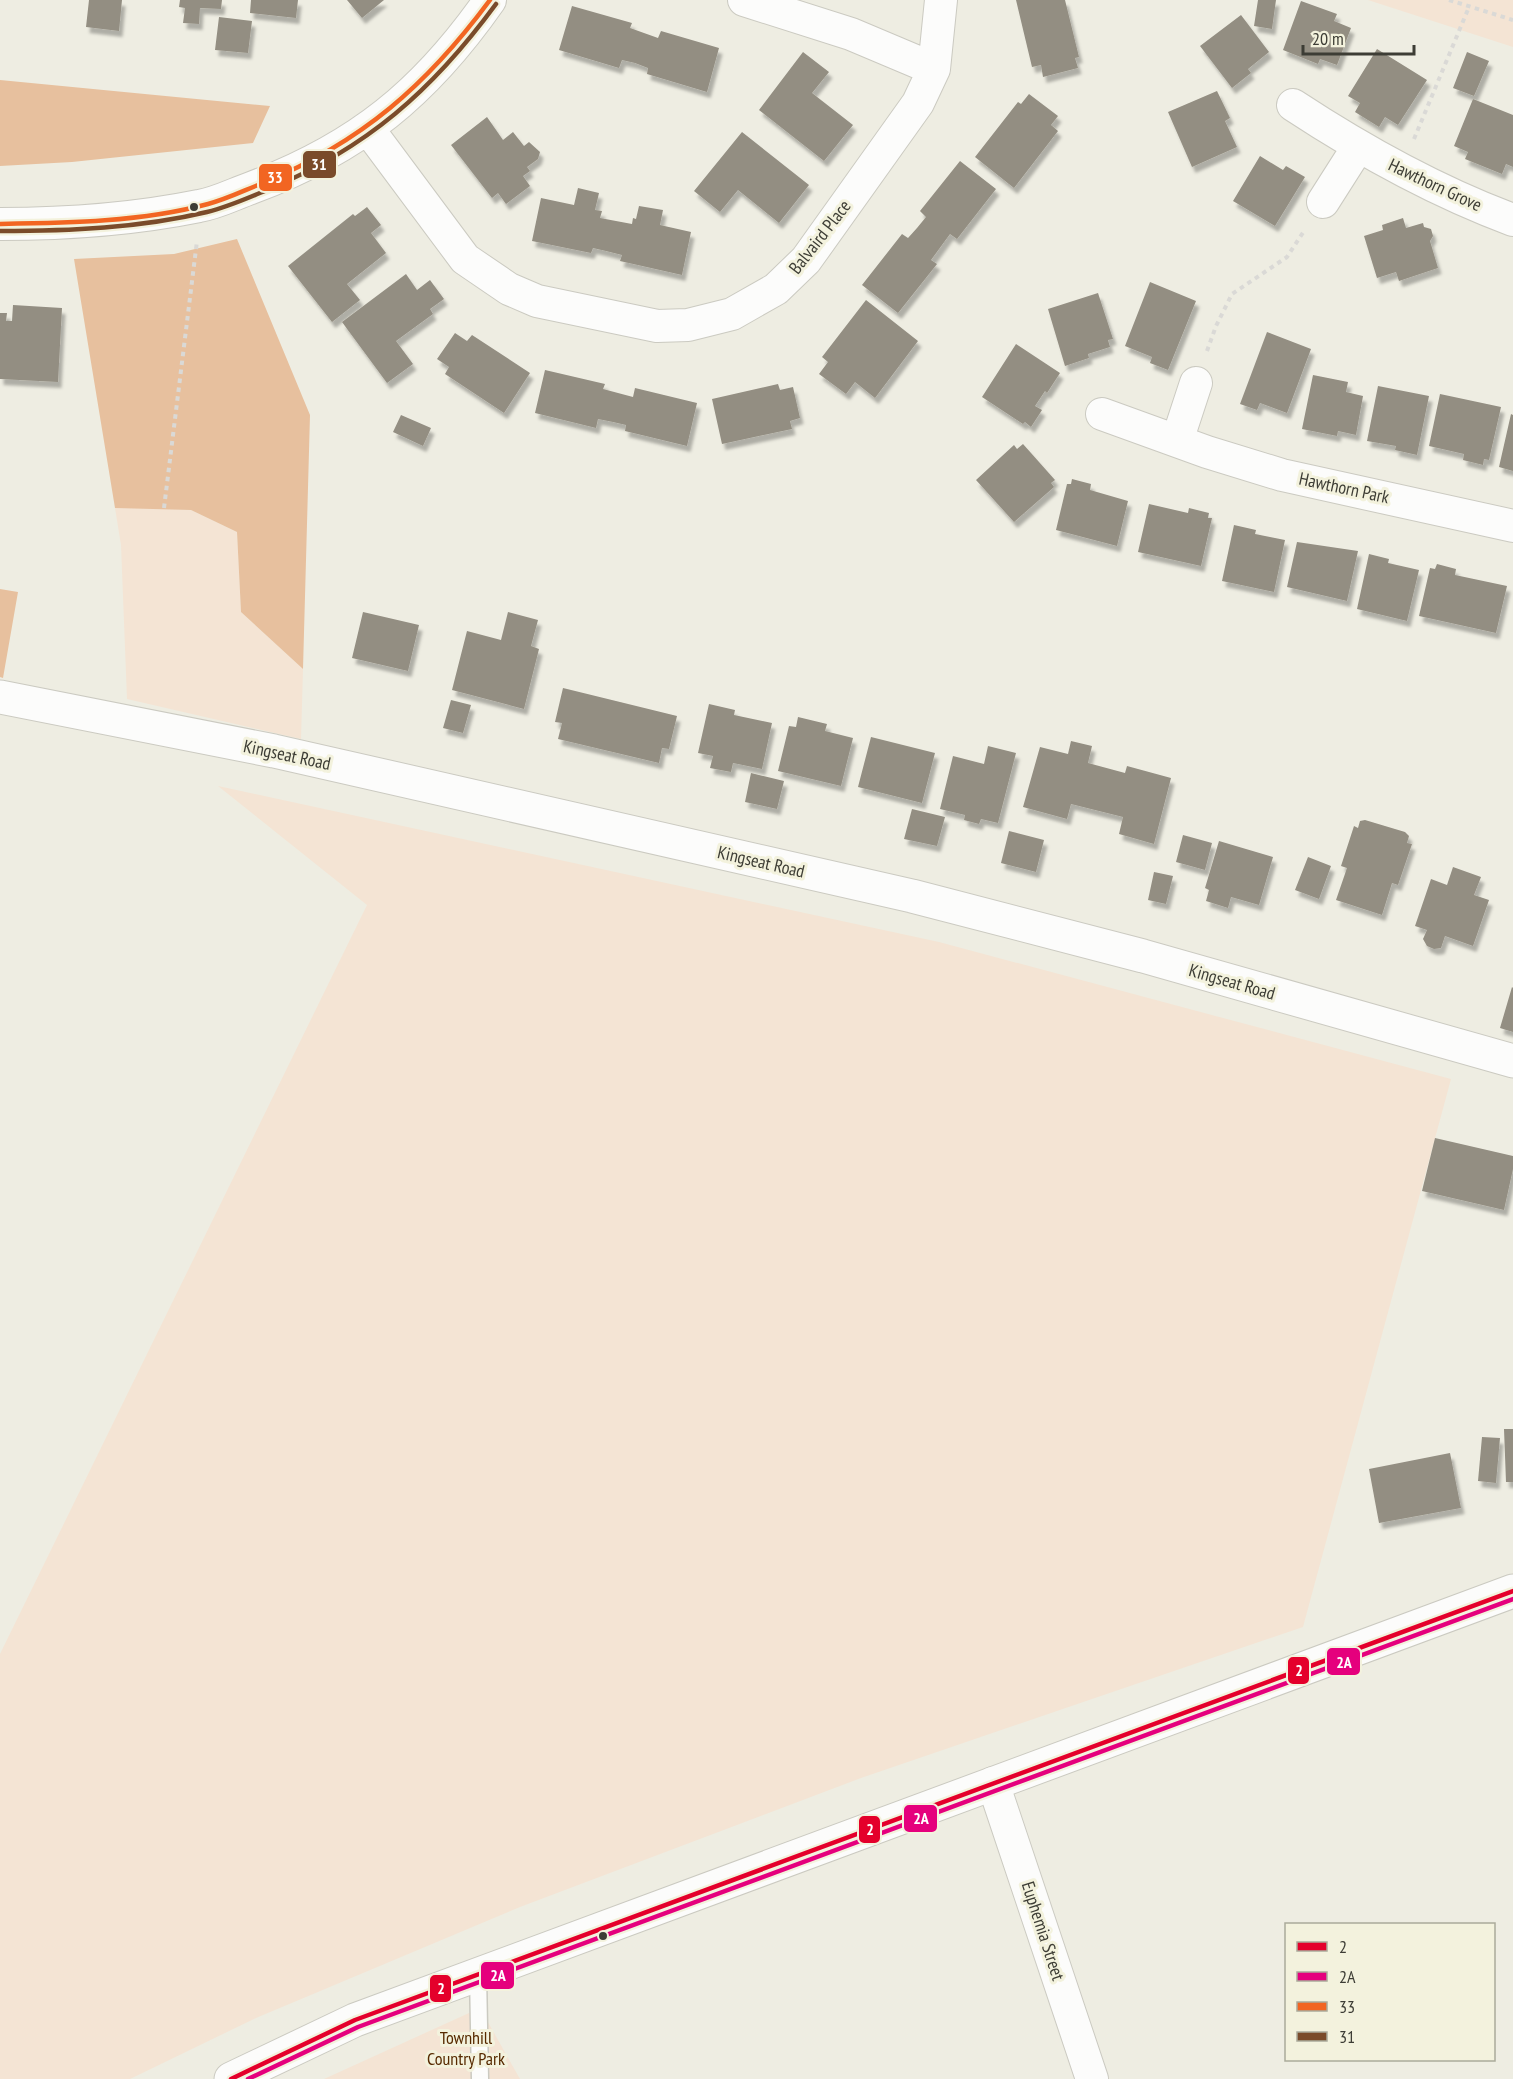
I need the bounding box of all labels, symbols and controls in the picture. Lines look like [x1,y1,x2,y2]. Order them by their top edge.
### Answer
scale bar [1303,18,1414,56]
text: 20 m [1312,27,1344,50]
line badge: 31 [302,150,337,179]
street label: Hawthorn Grove [1385,153,1486,216]
text: 31 [311,154,327,174]
line badge: 33 [258,163,293,192]
text: 33 [267,167,283,187]
street label: Balvaird Place [784,195,856,278]
unlabelled marker [188,201,200,213]
street label: Hawthorn Park [1297,467,1391,508]
street label: Kingseat Road [241,734,333,775]
street label: Kingseat Road [715,840,807,883]
street label: Kingseat Road [1186,958,1278,1005]
line badge: 2A [1326,1647,1361,1676]
text: 2A [1336,1652,1353,1672]
line badge: 2 [1287,1656,1310,1685]
text: 2 [1295,1660,1303,1680]
line badge: 2A [903,1804,938,1833]
text: 2A [913,1808,930,1828]
line badge: 2 [858,1815,881,1844]
text: 2 [866,1819,874,1839]
street label: Euphemia Street [1017,1878,1070,1983]
legend [1285,1923,1495,2061]
unlabelled marker [597,1930,609,1942]
text: 2 [1339,1935,1347,1958]
line badge: 2A [480,1961,515,1990]
text: 2A [490,1965,507,1985]
text: 2A [1339,1965,1356,1988]
line badge: 2 [429,1974,452,2003]
text: 2 [437,1978,445,1998]
text: 33 [1339,1995,1355,2018]
text: 31 [1339,2025,1355,2048]
park label: Townhill Country Park [427,2026,505,2070]

